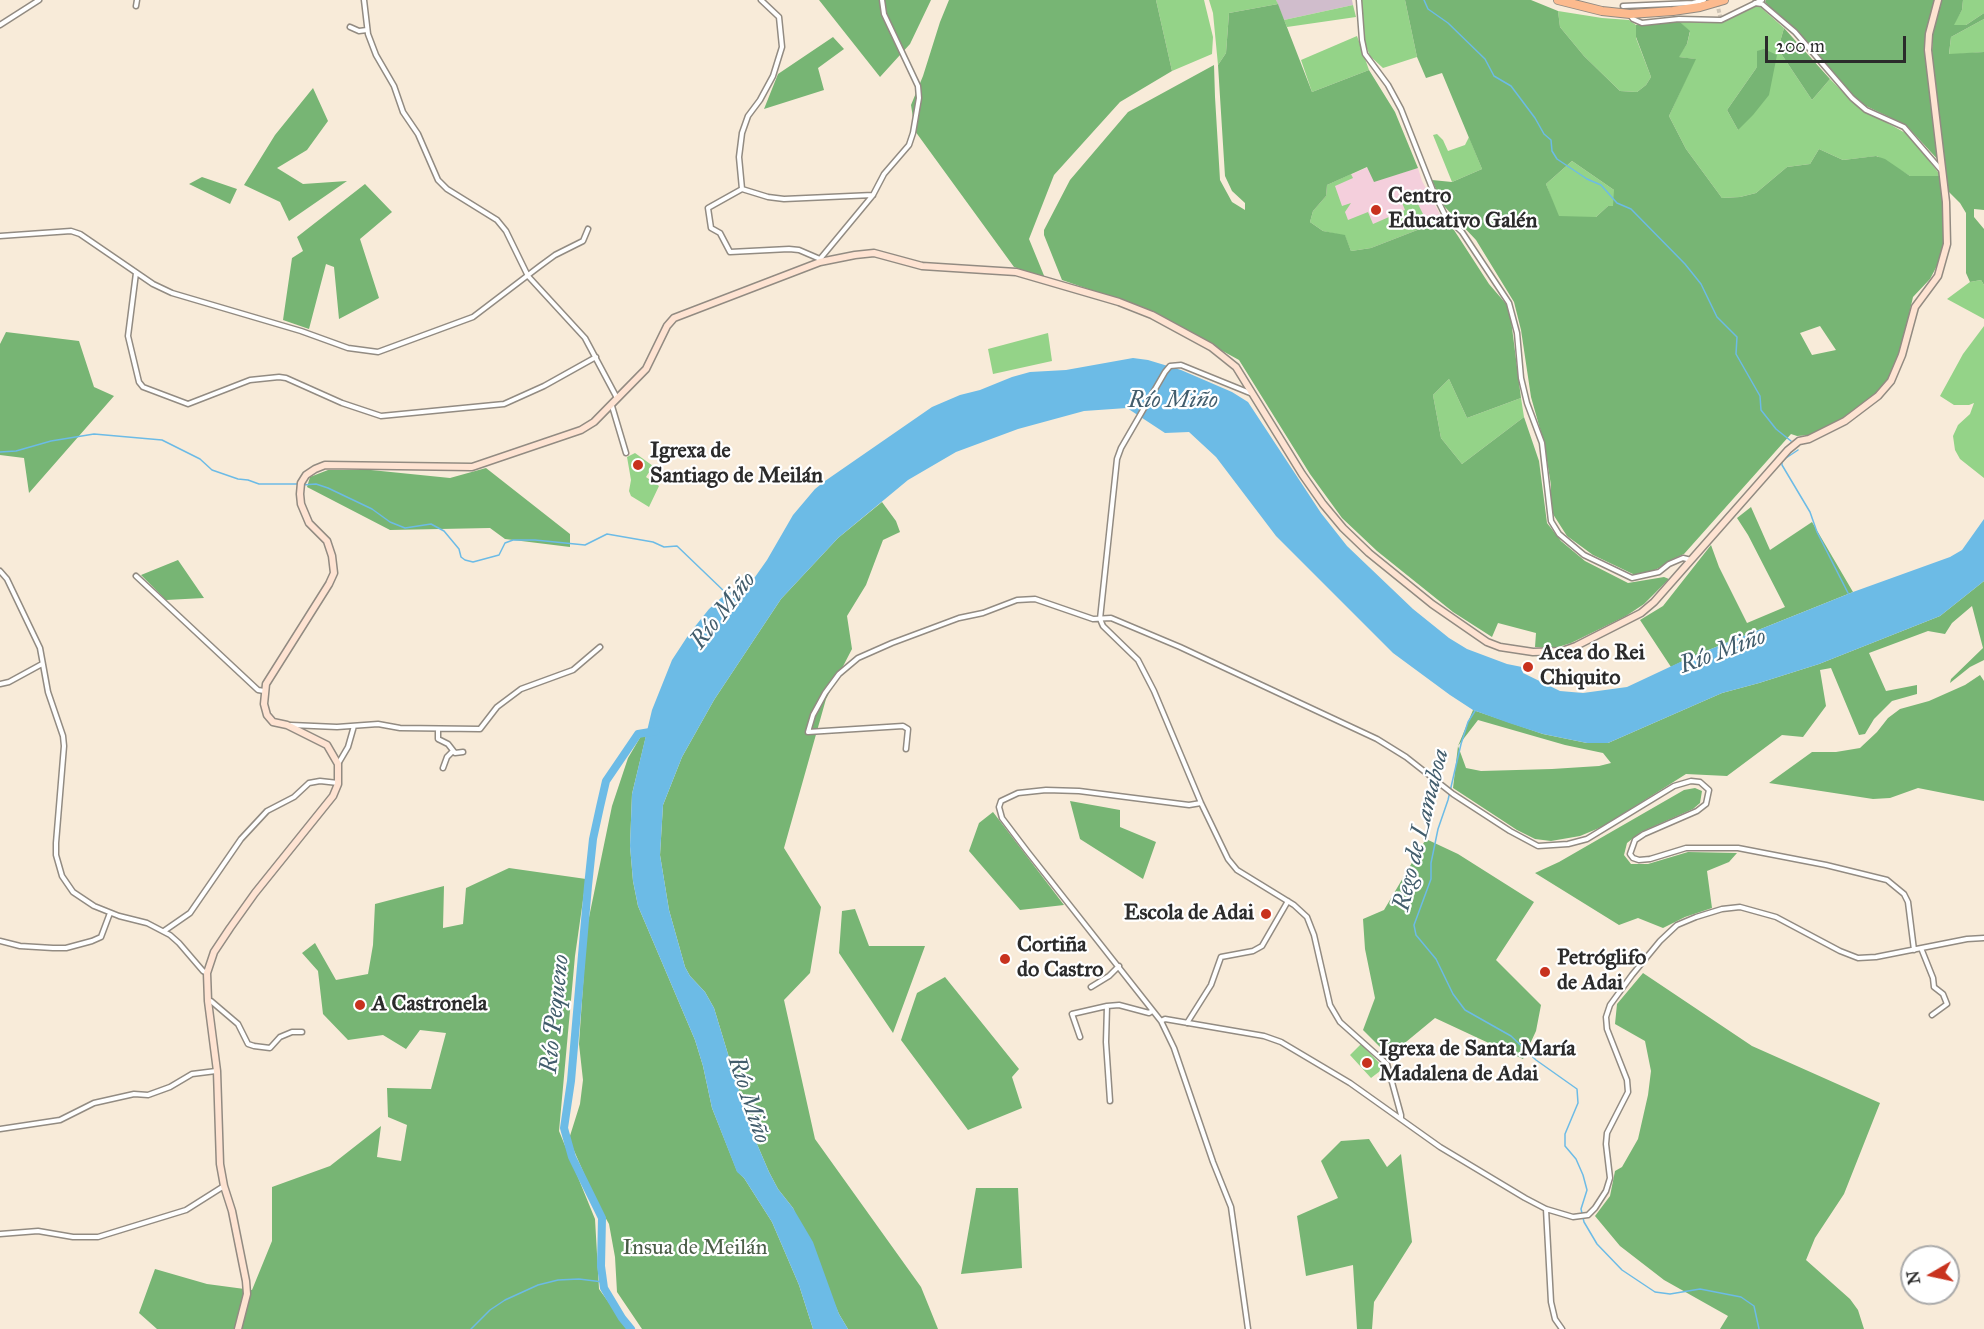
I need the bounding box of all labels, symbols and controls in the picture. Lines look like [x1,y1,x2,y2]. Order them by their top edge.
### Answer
scale bar [1768,24,1909,62]
text: 200 m [1776,35,1825,57]
place label: Centro Educativo Galén [1388,184,1537,236]
marker: Centro Educativo Galén [1369,203,1383,217]
water label: Río Miño [1128,387,1218,415]
place label: Igrexa de Santiago de Meilán [650,439,823,490]
marker: Igrexa de Santiago de Meilán [631,458,645,472]
water label: Río Miño [685,567,763,655]
water label: Río Miño [1676,623,1770,681]
place label: Acea do Rei Chiquito [1540,641,1645,692]
marker: Acea do Rei Chiquito [1521,660,1535,674]
water label: Rego de Lamaboa [1388,746,1456,914]
place label: Escola de Adai [1124,901,1254,927]
marker: Escola de Adai [1259,907,1273,921]
place label: Cortiña do Castro [1017,933,1104,984]
place label: Petróglifo de Adai [1557,946,1646,998]
marker: Cortiña do Castro [998,952,1012,966]
water label: Río Pequeno [535,953,577,1075]
marker: Petróglifo de Adai [1538,965,1552,979]
place label: A Castronela [372,992,487,1018]
marker: A Castronela [353,998,367,1012]
place label: Igrexa de Santa María Madalena de Adai [1379,1037,1576,1088]
water label: Río Miño [720,1053,776,1147]
marker: Igrexa de Santa María Madalena de Adai [1360,1056,1374,1070]
park label: Insua de Meilán [623,1236,767,1262]
north arrow [1900,1245,1960,1305]
text: N [1903,1269,1924,1286]

